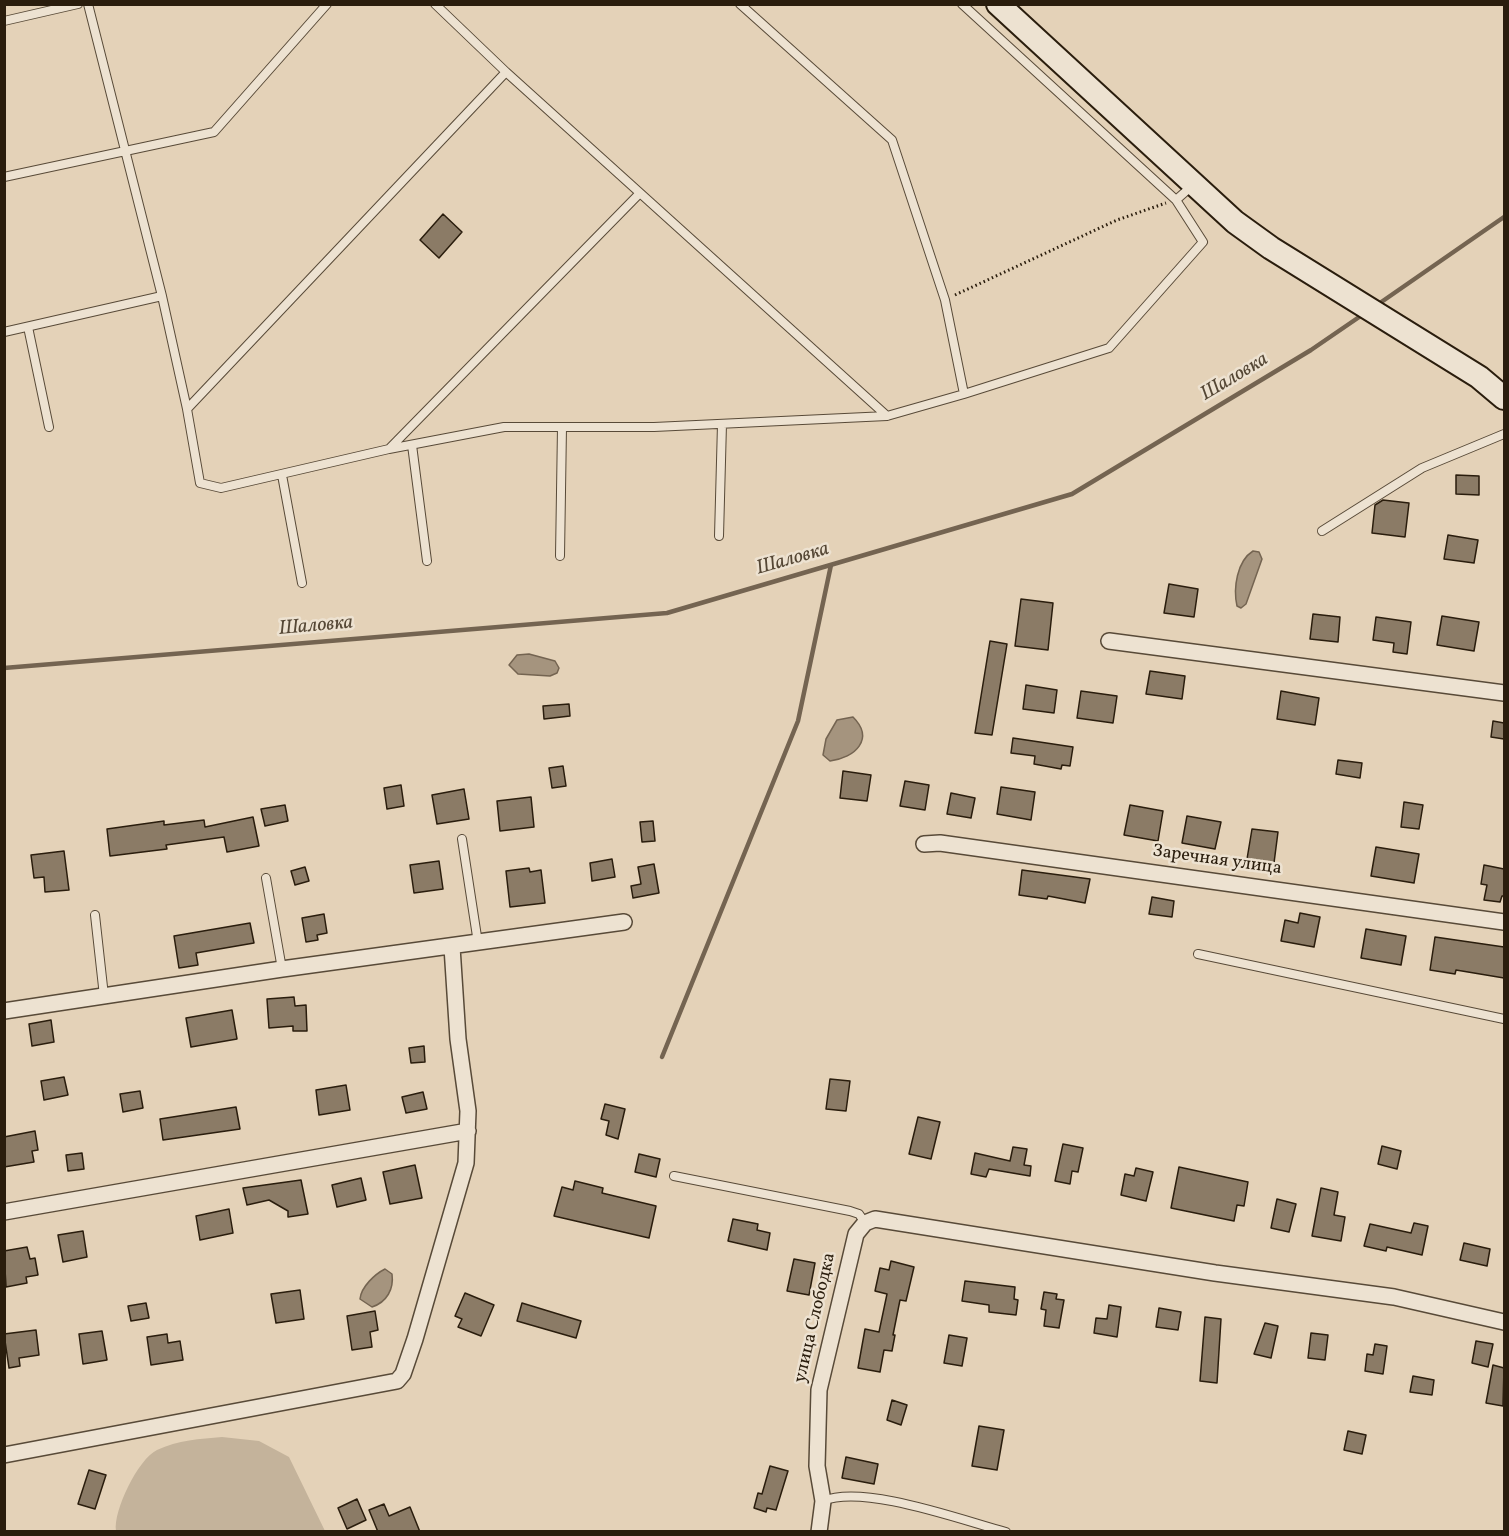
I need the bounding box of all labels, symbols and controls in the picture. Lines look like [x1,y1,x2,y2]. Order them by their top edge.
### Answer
water label: Шаловка [1197,349,1273,407]
water label: Шаловка [754,538,832,582]
water label: Шаловка [278,612,354,642]
street label: Заречная улица [1151,841,1283,881]
street label: улица Слободка [791,1251,841,1385]

